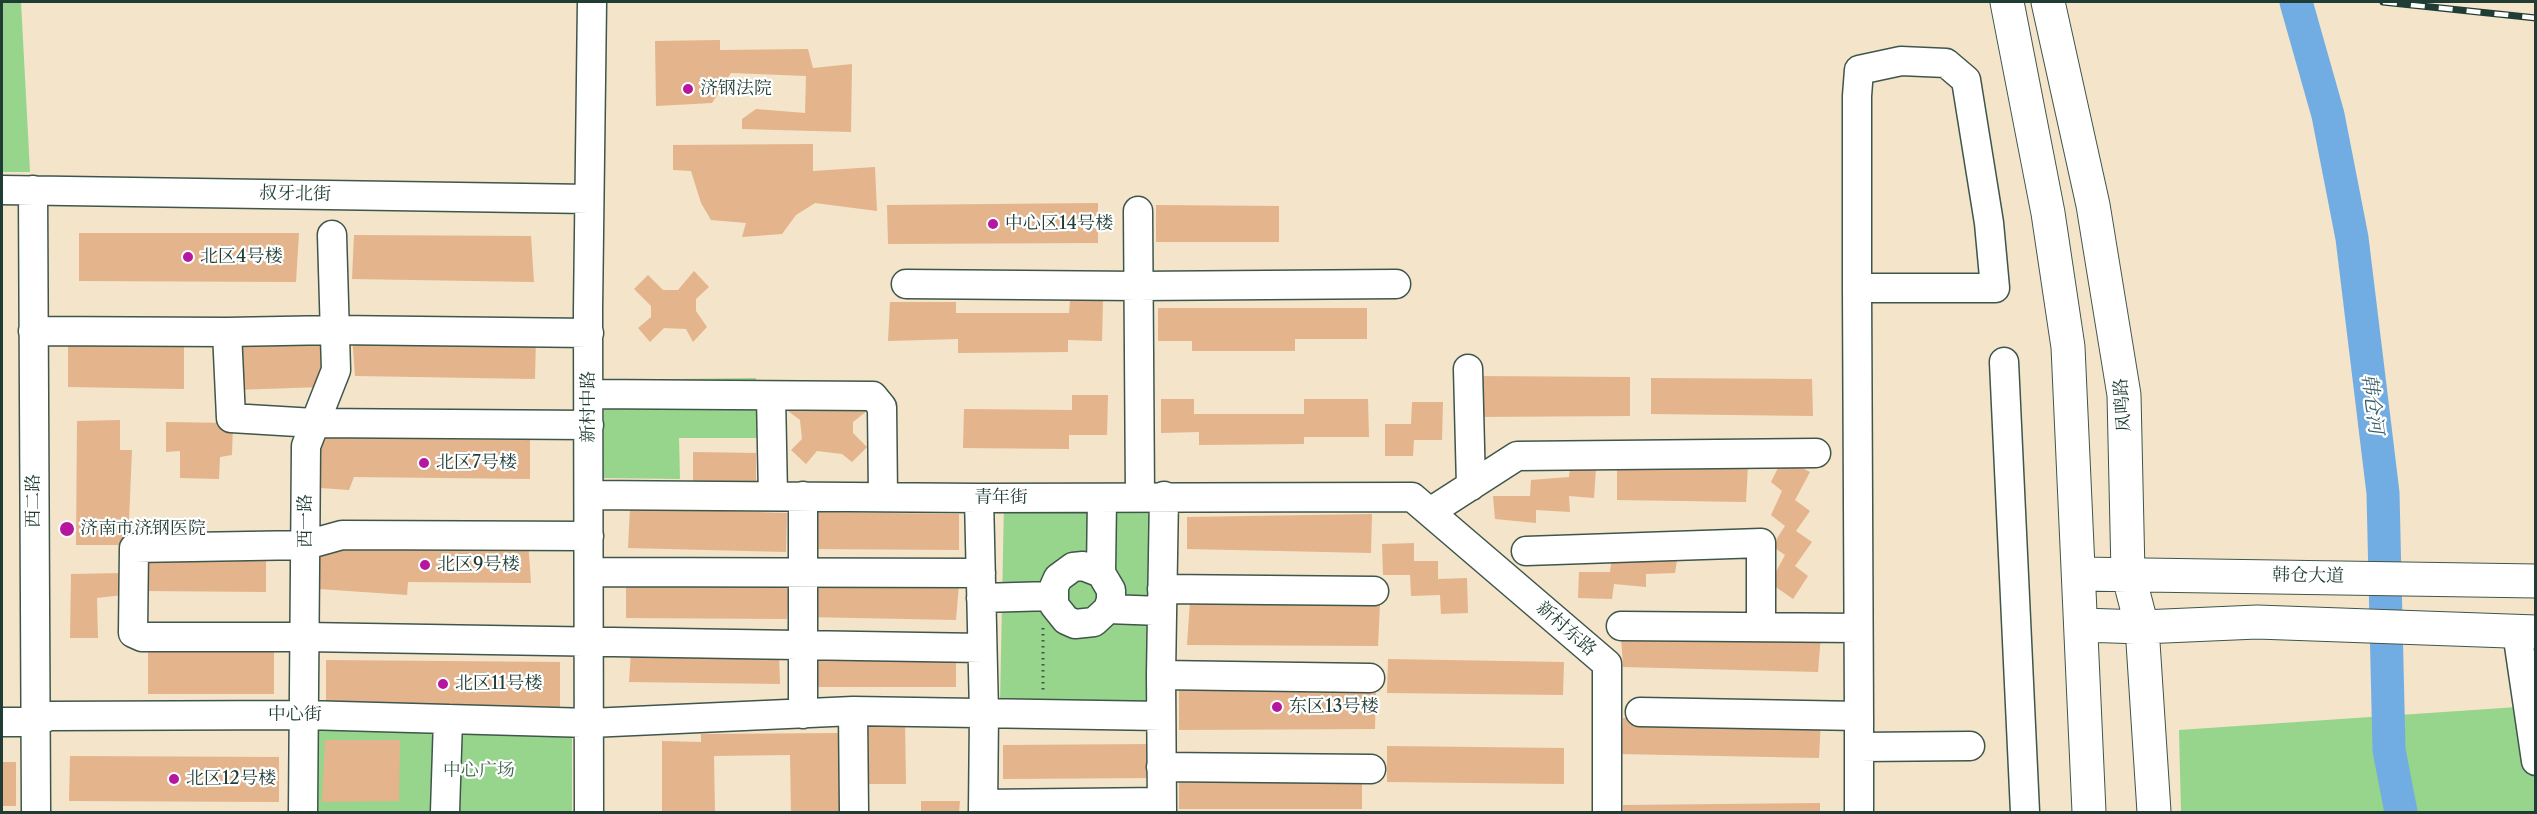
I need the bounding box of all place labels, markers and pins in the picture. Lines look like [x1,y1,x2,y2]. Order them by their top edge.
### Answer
place label: 济钢法院 [700,78,772,100]
marker: 济钢法院 [681,82,695,96]
place label: 中心区14号楼 [1005,213,1113,235]
marker: 中心区14号楼 [986,217,1000,231]
place label: 北区4号楼 [200,246,282,268]
marker: 北区4号楼 [181,250,195,264]
place label: 北区7号楼 [436,452,517,474]
marker: 北区7号楼 [417,456,431,470]
place label: 济南市济钢医院 [80,518,206,540]
marker: 济南市济钢医院 [58,520,76,538]
place label: 北区9号楼 [437,554,520,576]
marker: 北区9号楼 [418,558,432,572]
place label: 北区11号楼 [455,673,542,695]
marker: 北区11号楼 [436,677,450,691]
place label: 东区13号楼 [1289,696,1378,718]
marker: 东区13号楼 [1270,700,1284,714]
place label: 北区12号楼 [186,768,276,790]
marker: 北区12号楼 [167,772,181,786]

